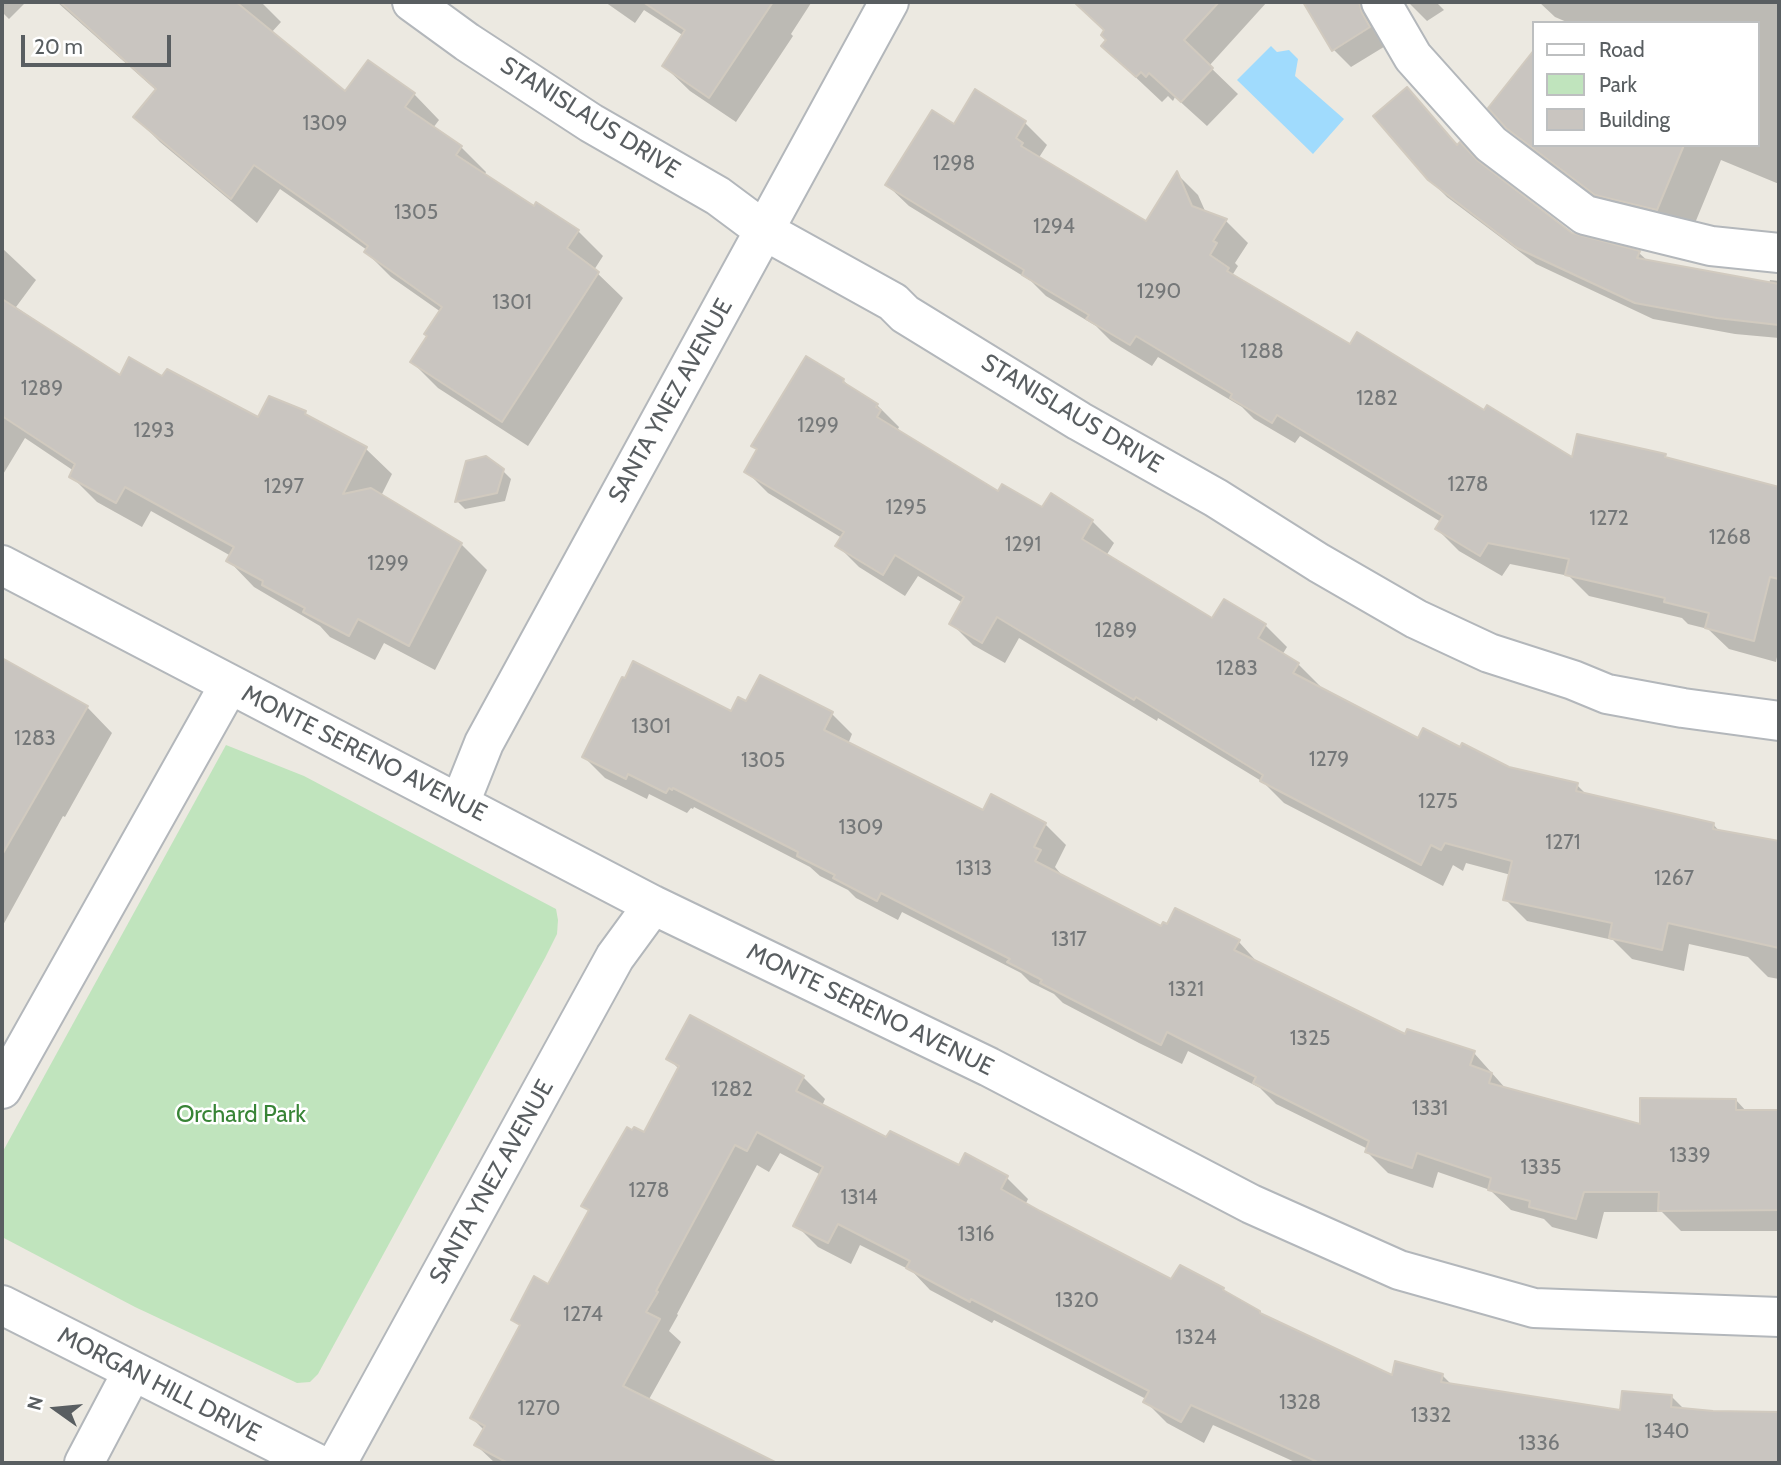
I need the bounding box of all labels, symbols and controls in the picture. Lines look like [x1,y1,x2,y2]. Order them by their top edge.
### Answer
scale bar [24,21,175,65]
legend [1532,21,1760,147]
text: 20 m [34,34,83,59]
text: Road [1599,37,1645,62]
street label: STANISLAUS DRIVE [495,51,685,185]
text: Park [1599,72,1637,97]
text: Building [1599,107,1670,132]
house number: 1309 [303,111,347,137]
house number: 1298 [933,151,975,177]
house number: 1305 [394,200,438,226]
house number: 1294 [1033,214,1075,240]
house number: 1290 [1137,279,1181,305]
house number: 1301 [492,290,532,316]
street label: SANTA YNEZ AVENUE [603,294,739,508]
house number: 1288 [1240,339,1284,365]
street label: STANISLAUS DRIVE [976,348,1168,480]
house number: 1289 [21,376,63,402]
house number: 1282 [1356,386,1398,412]
house number: 1299 [797,413,839,439]
house number: 1293 [133,418,175,444]
house number: 1278 [1447,472,1489,498]
house number: 1297 [264,474,304,500]
house number: 1295 [885,495,927,521]
house number: 1272 [1589,506,1629,532]
house number: 1268 [1709,525,1751,551]
house number: 1291 [1005,532,1041,558]
house number: 1299 [367,551,409,577]
house number: 1289 [1095,618,1137,644]
house number: 1283 [1216,656,1258,682]
street label: MONTE SERENO AVENUE [237,680,491,828]
house number: 1301 [631,714,671,740]
house number: 1283 [14,726,56,752]
house number: 1279 [1309,747,1349,773]
house number: 1305 [741,748,785,774]
house number: 1275 [1418,789,1458,815]
house number: 1309 [839,815,883,841]
house number: 1271 [1545,830,1581,856]
house number: 1313 [956,856,992,882]
house number: 1267 [1654,866,1694,892]
house number: 1317 [1051,927,1087,953]
street label: MONTE SERENO AVENUE [742,938,998,1082]
house number: 1321 [1168,977,1204,1003]
house number: 1325 [1290,1026,1330,1052]
street label: SANTA YNEZ AVENUE [424,1075,560,1289]
house number: 1282 [711,1077,753,1103]
house number: 1331 [1412,1096,1448,1122]
park label: Orchard Park [176,1101,306,1129]
house number: 1339 [1669,1143,1711,1169]
house number: 1335 [1521,1155,1561,1181]
house number: 1278 [628,1178,670,1204]
house number: 1314 [840,1185,878,1211]
house number: 1316 [958,1222,994,1248]
house number: 1320 [1055,1288,1099,1314]
house number: 1274 [563,1302,603,1328]
street label: MORGAN HILL DRIVE [53,1321,265,1449]
house number: 1324 [1175,1325,1217,1351]
north arrow [21,1374,91,1444]
house number: 1328 [1279,1390,1321,1416]
text: N [22,1394,48,1413]
house number: 1270 [518,1396,560,1422]
house number: 1332 [1411,1403,1451,1429]
house number: 1340 [1644,1419,1690,1445]
house number: 1336 [1518,1431,1560,1457]

